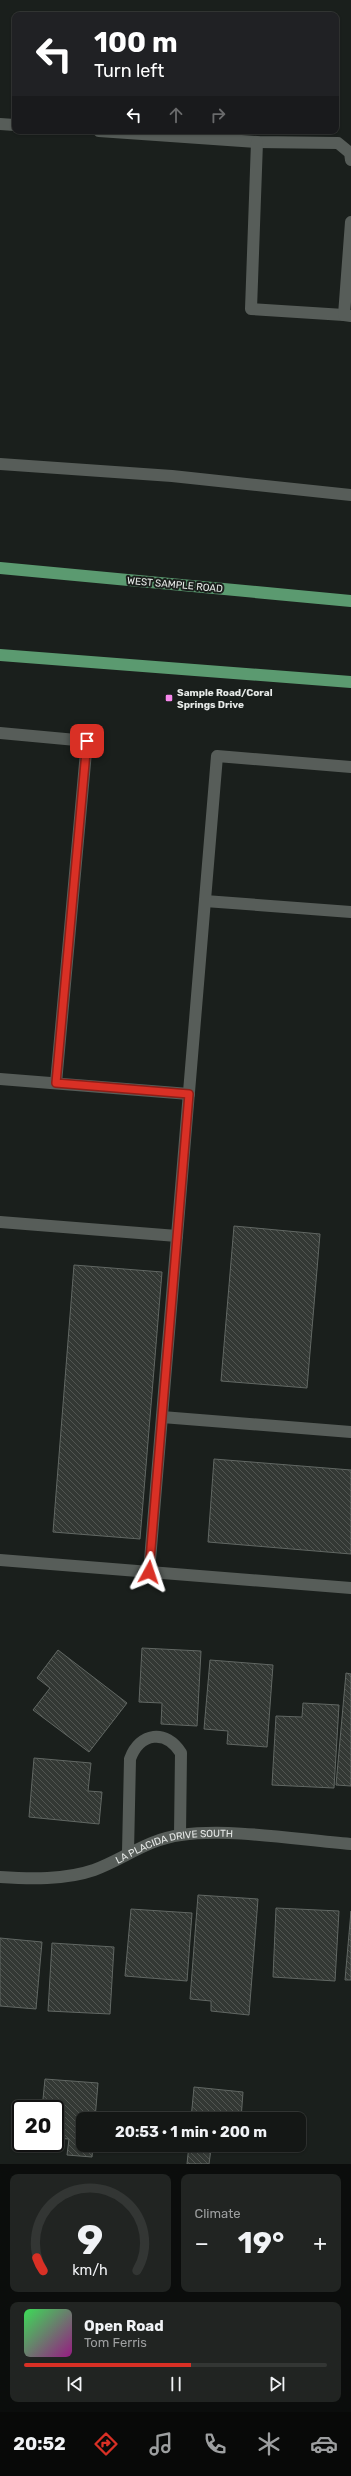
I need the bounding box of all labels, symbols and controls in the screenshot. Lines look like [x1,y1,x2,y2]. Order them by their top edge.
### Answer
text: 100 m [94,26,178,59]
icon: left [28,28,80,80]
text: Turn left [94,60,164,82]
icon: left [123,104,145,126]
icon: ahead [165,104,187,126]
icon: right [207,104,229,126]
street label: WEST SAMPLE ROAD [126,575,224,595]
place label: Sample Road/Coral Springs Drive [177,687,273,711]
marker: Sample Road/Coral Springs Drive [164,693,174,703]
pin [70,724,104,758]
icon: arrive [76,730,98,752]
position arrow [128,1551,170,1593]
street label: LA PLACIDA DRIVE SOUTH [114,1828,233,1867]
speed limit sign: 20 [12,2100,64,2152]
text: 20:53 · 1 min · 200 m [115,2123,267,2141]
text: Climate [195,2206,241,2221]
text: 9 [77,2215,104,2264]
text: 19° [238,2225,284,2261]
text: − [195,2230,209,2257]
text: + [313,2230,327,2257]
text: km/h [72,2262,108,2279]
text: Open Road [84,2317,164,2335]
text: Tom Ferris [84,2335,147,2350]
icon: previous [64,2373,86,2395]
icon: pause [165,2373,187,2395]
icon: next [266,2373,288,2395]
icon: directions [92,2430,120,2458]
icon: music [147,2430,175,2458]
icon: phone [201,2430,229,2458]
icon: climate [255,2430,283,2458]
icon: car [310,2430,338,2458]
text: 20:52 [13,2433,66,2455]

